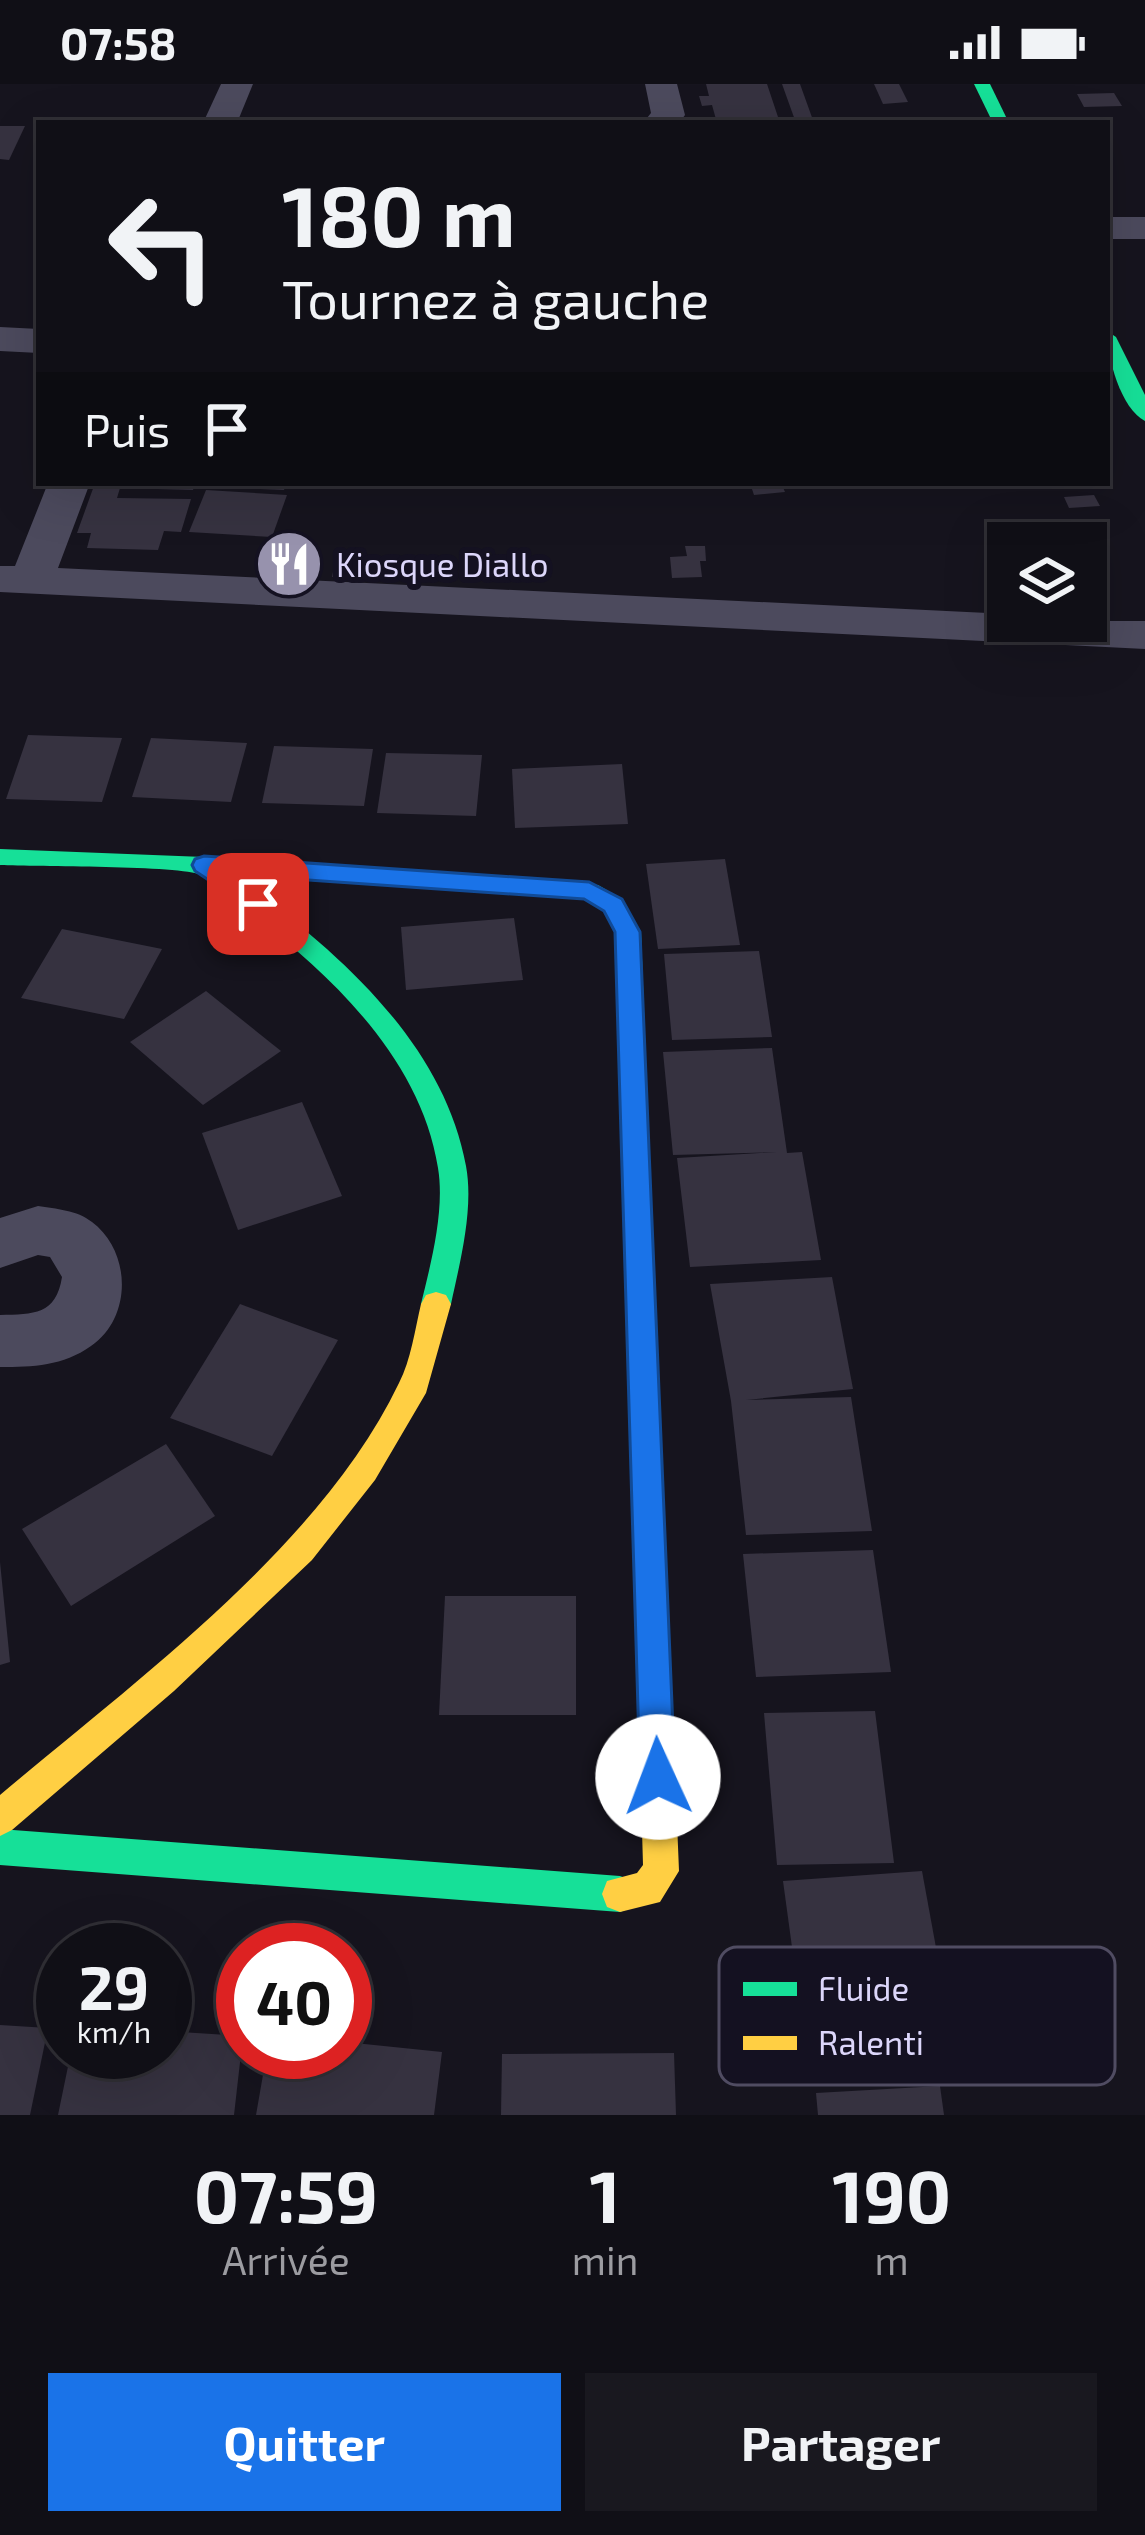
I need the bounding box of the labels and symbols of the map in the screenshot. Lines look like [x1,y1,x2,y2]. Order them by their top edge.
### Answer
restaurant icon: Kiosque Diallo [254,529,324,599]
place label: Kiosque Diallo [336,544,548,584]
pin [207,853,309,955]
position arrow [595,1714,721,1840]
speed limit sign: 40 [216,1923,372,2079]
legend [719,1947,1115,2085]
text: Fluide [818,1968,909,2008]
text: Ralenti [818,2022,924,2062]

